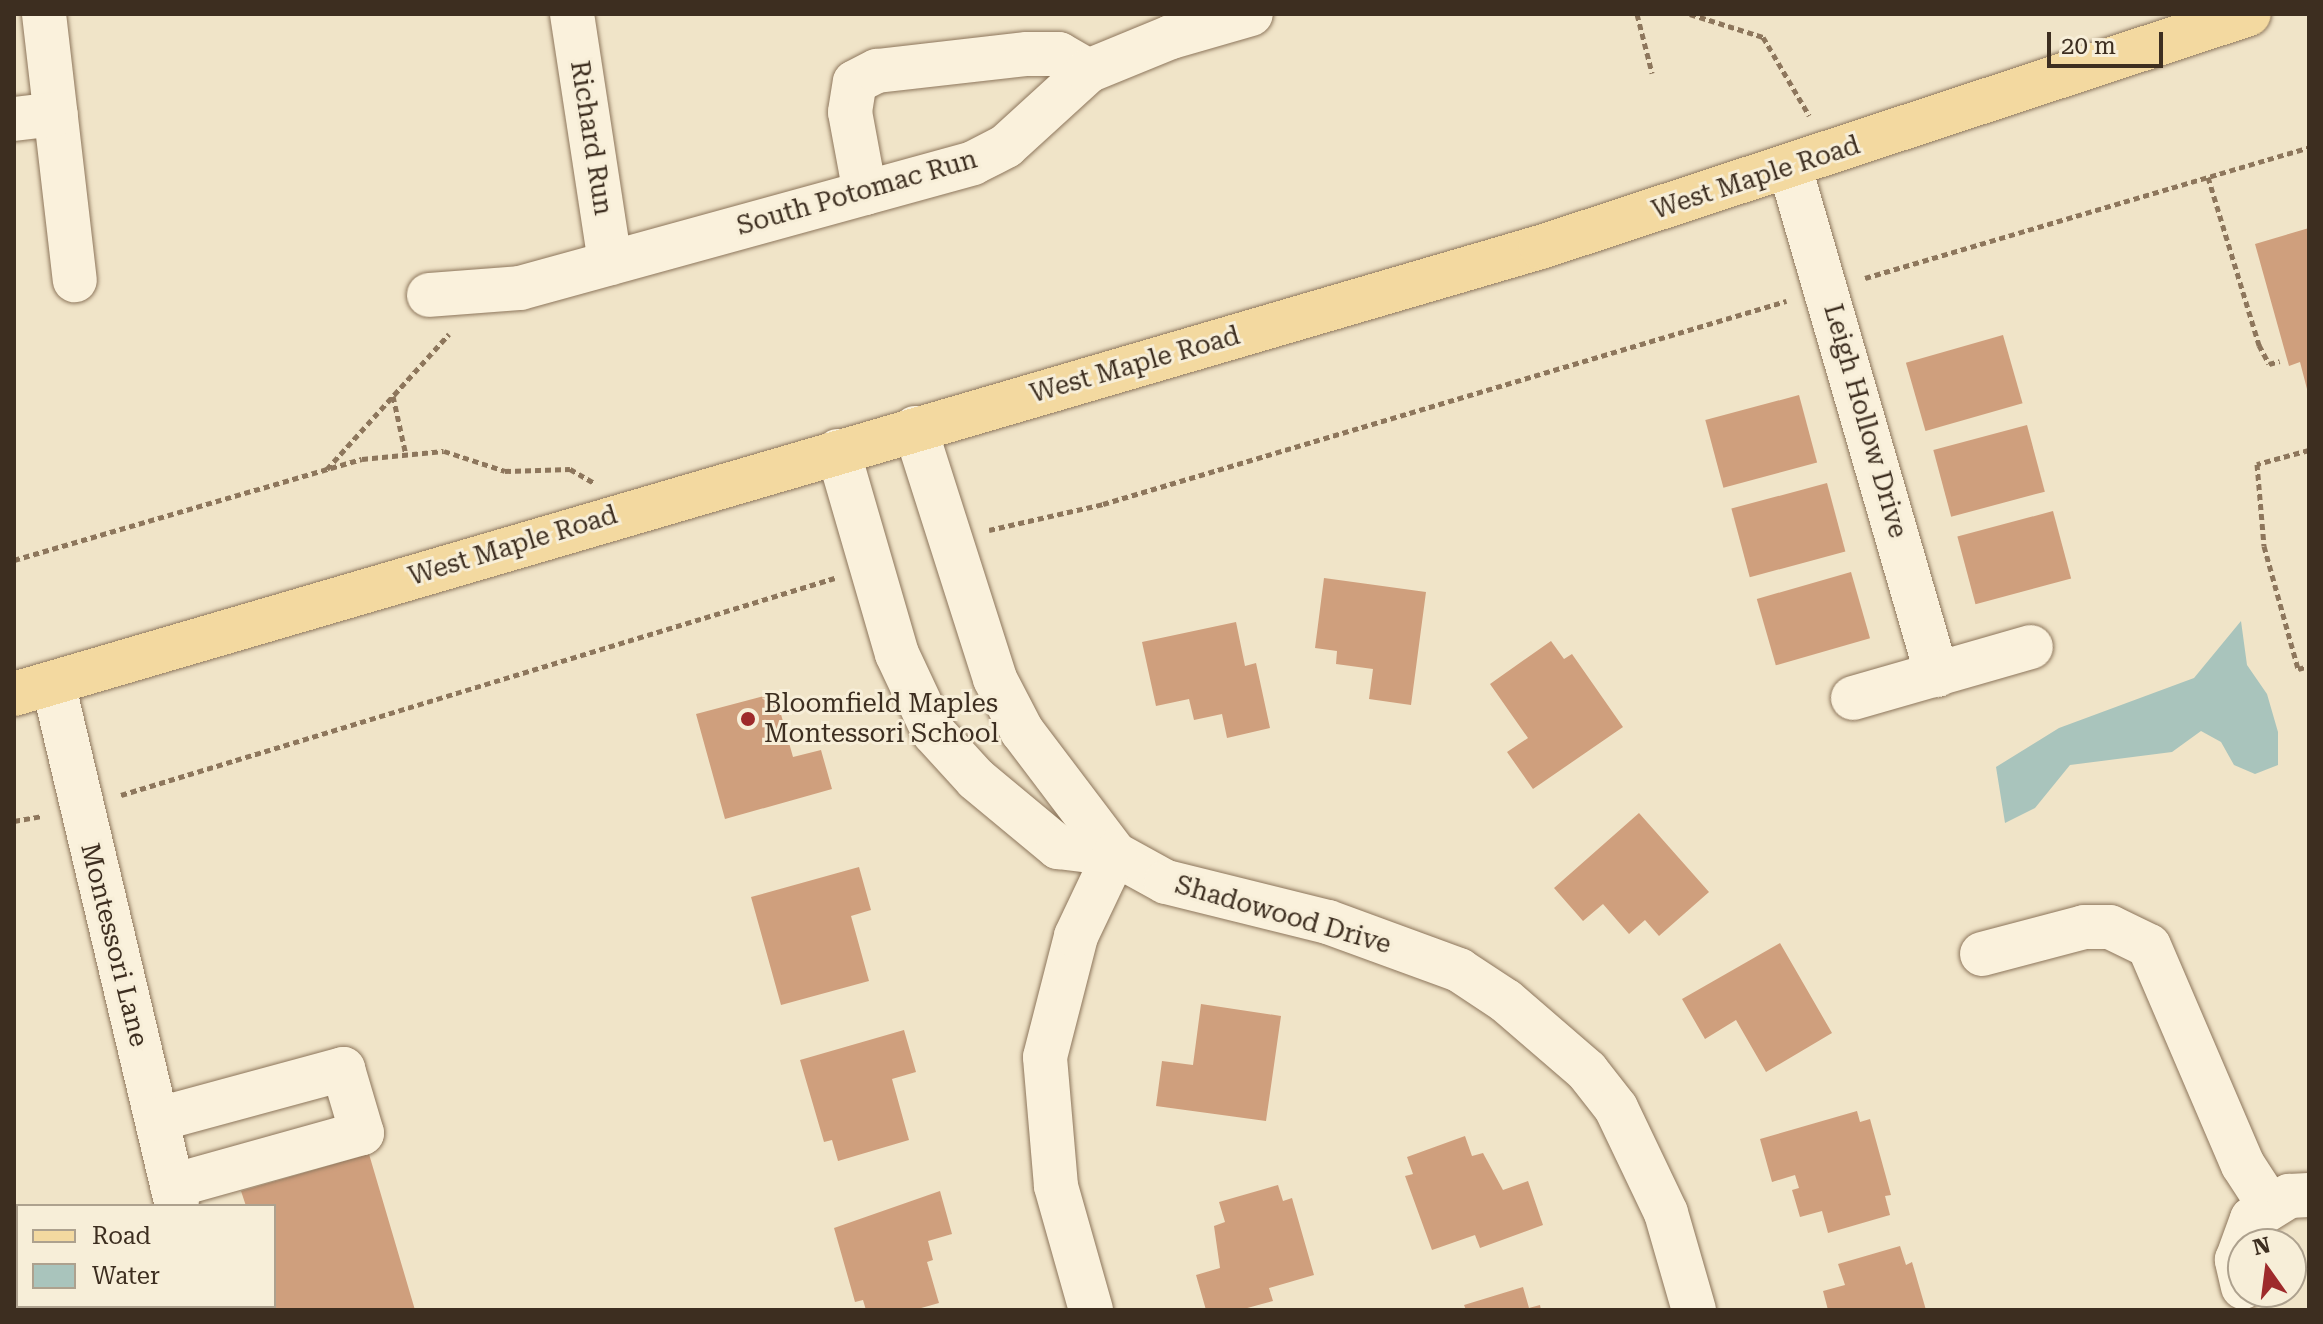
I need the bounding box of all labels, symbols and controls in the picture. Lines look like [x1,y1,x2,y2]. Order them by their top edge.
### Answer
scale bar [2051,16,2167,66]
text: 20 m [2061,32,2116,60]
street label: Richard Run [563,59,619,217]
street label: West Maple Road [1648,130,1864,226]
street label: South Potomac Run [733,144,981,242]
street label: Leigh Hollow Drive [1817,300,1913,542]
street label: West Maple Road [1027,320,1243,410]
street label: West Maple Road [405,499,621,593]
place label: Bloomfield Maples Montessori School [764,688,999,750]
marker: Bloomfield Maples Montessori School [739,710,757,728]
street label: Montessori Lane [74,840,154,1050]
street label: Shadowood Drive [1172,869,1394,961]
legend [16,1204,276,1308]
text: Road [92,1222,151,1250]
north arrow [2227,1228,2307,1308]
text: N [2250,1232,2273,1260]
text: Water [92,1262,160,1290]

